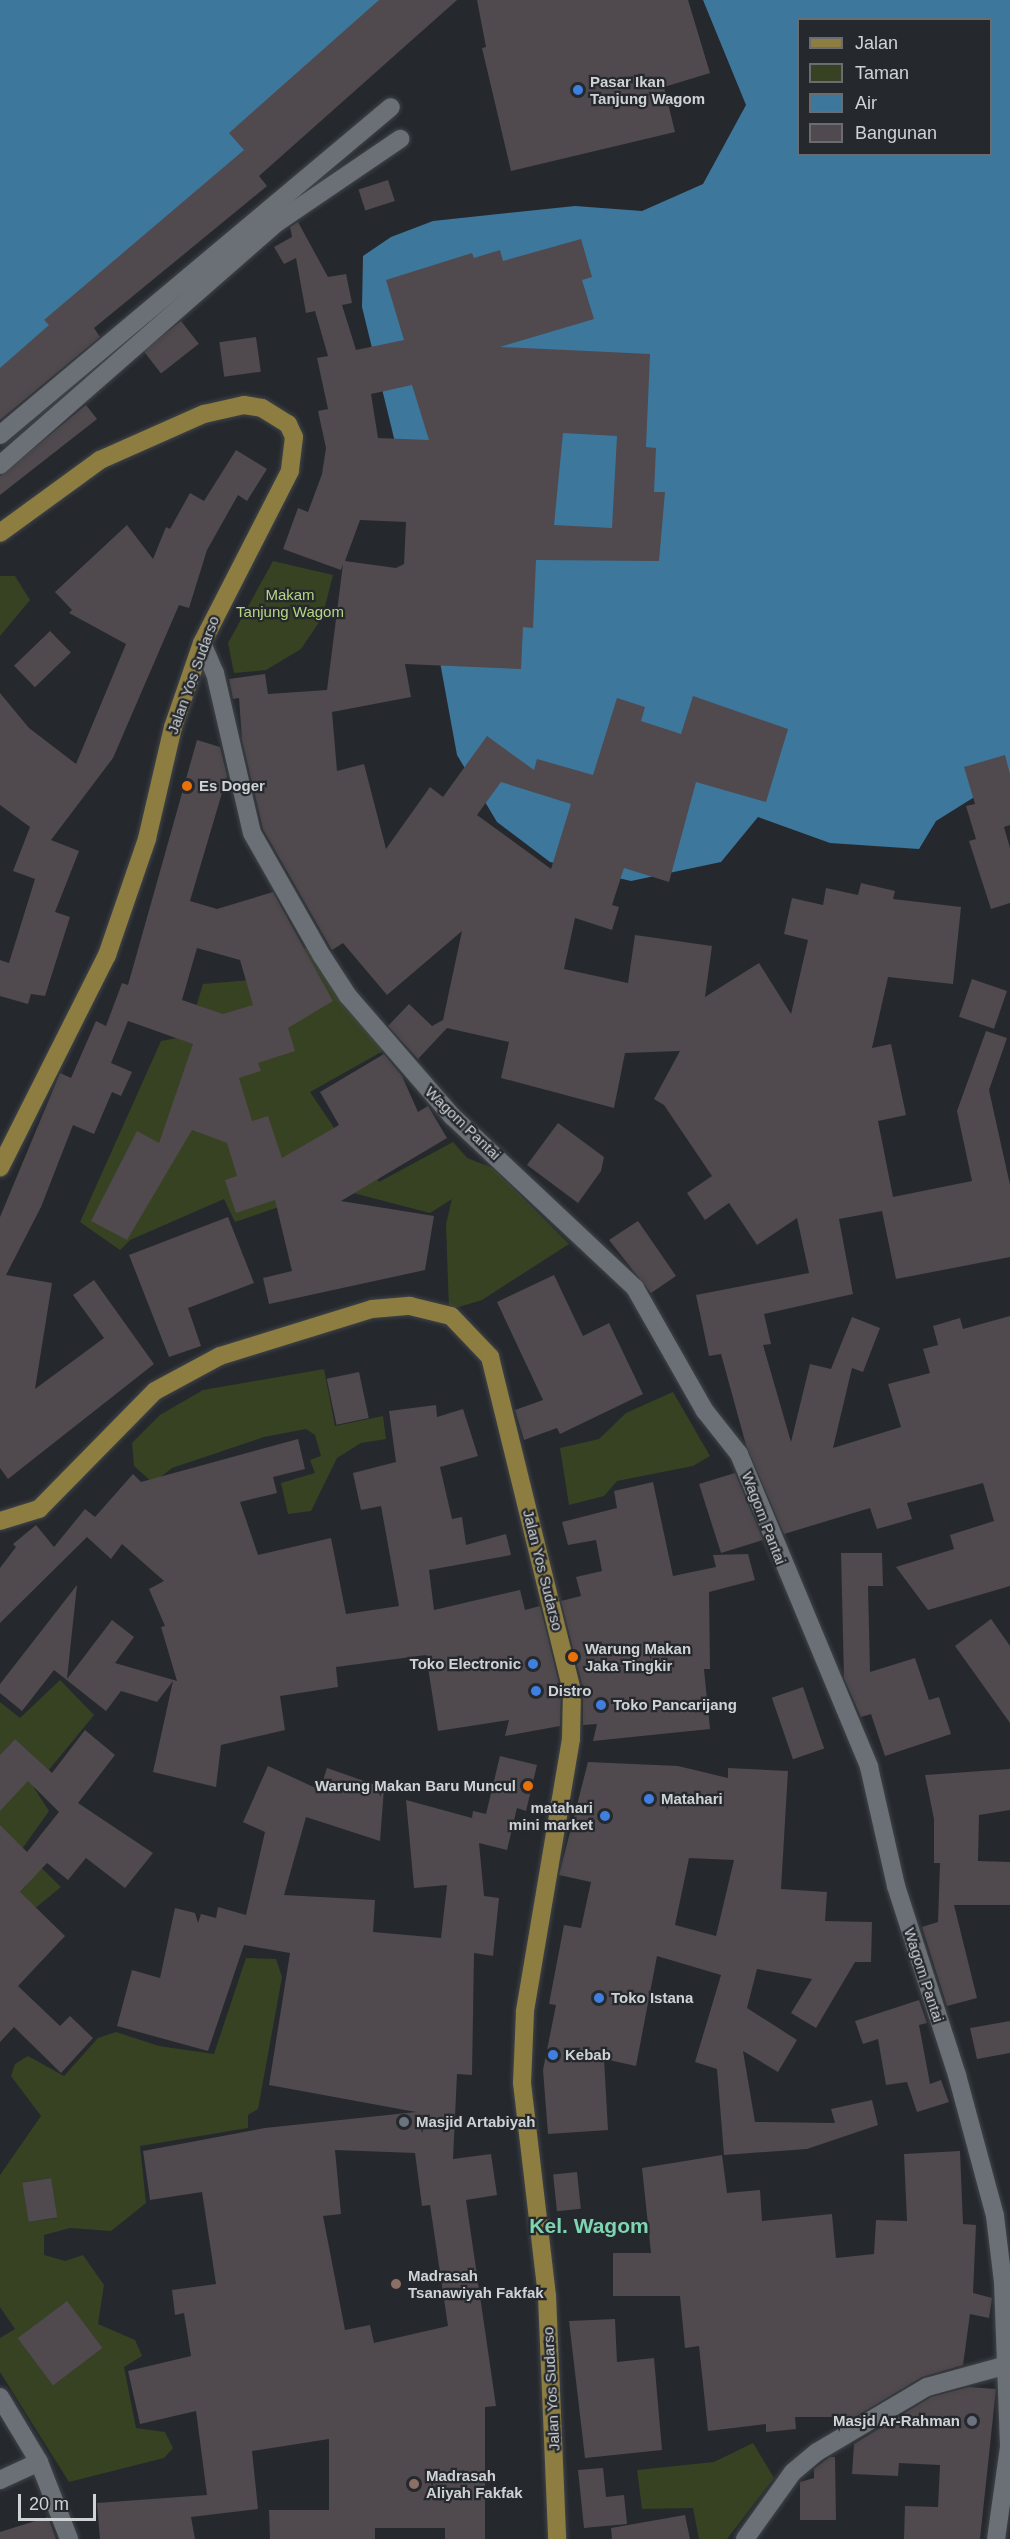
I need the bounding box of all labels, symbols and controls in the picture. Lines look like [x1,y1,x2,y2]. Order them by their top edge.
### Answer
legend [797,18,992,156]
text: Jalan [855,33,898,53]
text: Taman [855,63,909,83]
place label: Pasar Ikan Tanjung Wagom [590,72,705,107]
marker: Pasar Ikan Tanjung Wagom [571,83,585,97]
text: Air [855,93,877,113]
text: Bangunan [855,123,937,143]
park label: Makam Tanjung Wagom [236,585,344,620]
street label: Jalan Yos Sudarso [163,613,223,737]
place label: Es Doger [199,777,265,795]
marker: Es Doger [180,779,194,793]
street label: Wagom Pantai [422,1083,504,1163]
street label: Wagom Pantai [738,1469,790,1567]
street label: Jalan Yos Sudarso [519,1507,567,1633]
place label: Warung Makan Jaka Tingkir [585,1639,691,1674]
marker: Warung Makan Jaka Tingkir [566,1650,580,1664]
place label: Toko Electronic [410,1655,521,1673]
marker: Toko Electronic [526,1657,540,1671]
place label: Distro [548,1682,591,1700]
marker: Distro [529,1684,543,1698]
place label: Toko Pancarijang [613,1696,737,1714]
marker: Toko Pancarijang [594,1698,608,1712]
place label: Warung Makan Baru Muncul [315,1777,516,1795]
marker: Warung Makan Baru Muncul [521,1779,535,1793]
place label: Matahari [661,1790,723,1808]
marker: Matahari [642,1792,656,1806]
place label: matahari mini market [509,1798,593,1833]
marker: matahari mini market [598,1809,612,1823]
street label: Wagom Pantai [900,1926,948,2024]
place label: Toko Istana [611,1989,693,2007]
marker: Toko Istana [592,1991,606,2005]
place label: Kebab [565,2046,611,2064]
marker: Kebab [546,2048,560,2062]
place label: Masjid Artabiyah [416,2113,536,2131]
marker: Masjid Artabiyah [397,2115,411,2129]
district label: Kel. Wagom [529,2213,649,2239]
place label: Madrasah Tsanawiyah Fakfak [408,2266,544,2301]
marker: Madrasah Tsanawiyah Fakfak [389,2277,403,2291]
street label: Jalan Yos Sudarso [539,2326,563,2452]
place label: Masjd Ar-Rahman [832,2412,960,2430]
marker: Masjd Ar-Rahman [965,2414,979,2428]
place label: Madrasah Aliyah Fakfak [426,2466,523,2501]
marker: Madrasah Aliyah Fakfak [407,2477,421,2491]
scale bar [21,2482,99,2520]
text: 20 m [29,2494,69,2514]

